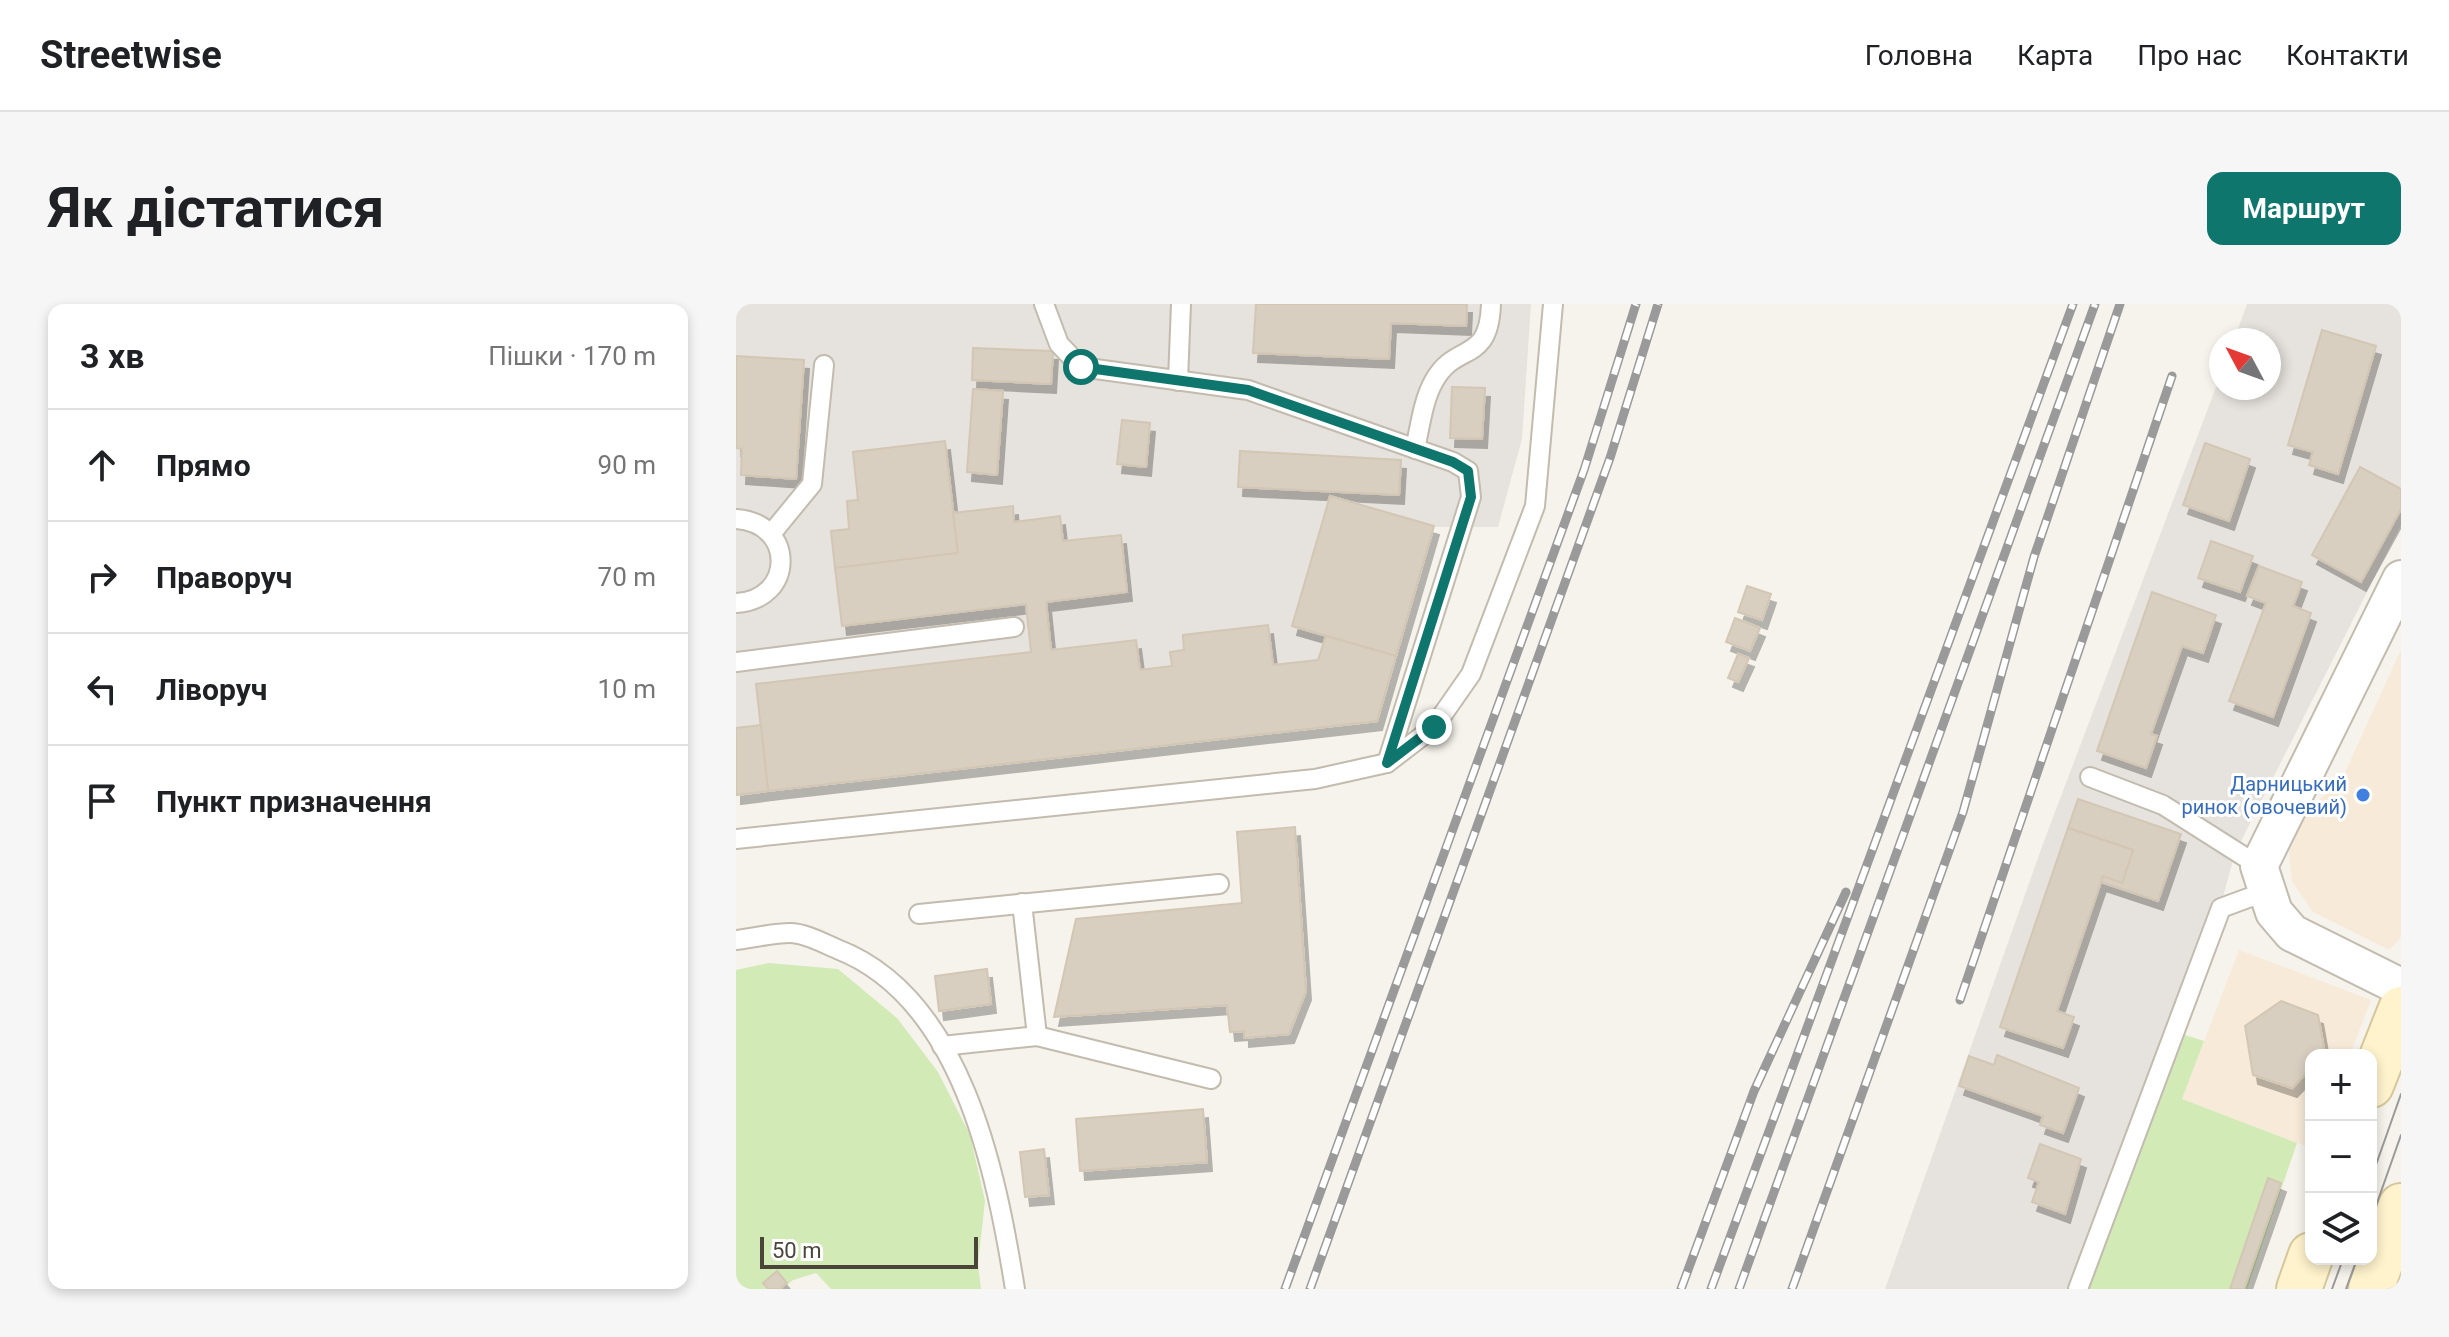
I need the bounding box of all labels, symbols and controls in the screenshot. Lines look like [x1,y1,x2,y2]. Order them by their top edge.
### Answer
text: Streetwise [40,33,222,77]
text: Головна [1865,39,1973,72]
text: Карта [2017,39,2093,72]
text: Про нас [2137,39,2242,72]
text: Контакти [2286,39,2409,72]
button: Маршрут [2207,172,2401,245]
text: Як дістатися [48,175,384,241]
north arrow [2209,328,2281,400]
text: 3 хв [80,336,144,376]
text: Пішки · 170 m [488,341,656,371]
route start [1063,349,1099,385]
icon: ahead [80,443,124,487]
text: Прямо [156,448,251,483]
text: 90 m [598,450,656,480]
icon: right [80,555,124,599]
text: Праворуч [156,560,292,595]
text: 70 m [598,562,656,592]
icon: left [80,667,124,711]
text: Ліворуч [156,672,267,707]
text: 10 m [598,674,656,704]
route end [1416,709,1452,745]
place label: Дарницький ринок (овочевий) [2181,772,2347,819]
icon: arrive [80,779,124,823]
text: Пункт призначення [156,784,432,819]
marker: Дарницький ринок (овочевий) [2354,786,2372,804]
map controls [2305,1049,2377,1265]
button: + [2305,1049,2377,1121]
button: − [2305,1121,2377,1193]
button: layers [2305,1193,2377,1265]
scale bar [760,1233,978,1269]
text: 50 m [772,1238,821,1263]

